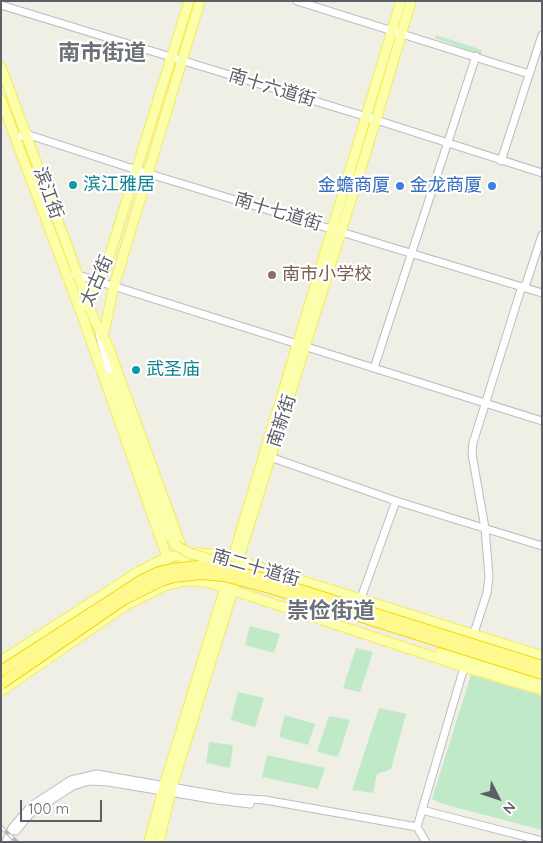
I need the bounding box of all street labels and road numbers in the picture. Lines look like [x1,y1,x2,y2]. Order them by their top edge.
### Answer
street label: 南十六道街 [226,65,318,111]
street label: 滨江街 [29,164,67,222]
street label: 南十七道街 [232,189,324,235]
street label: 太古街 [76,252,118,310]
street label: 南新街 [263,392,301,450]
street label: 南二十道街 [210,545,302,591]

